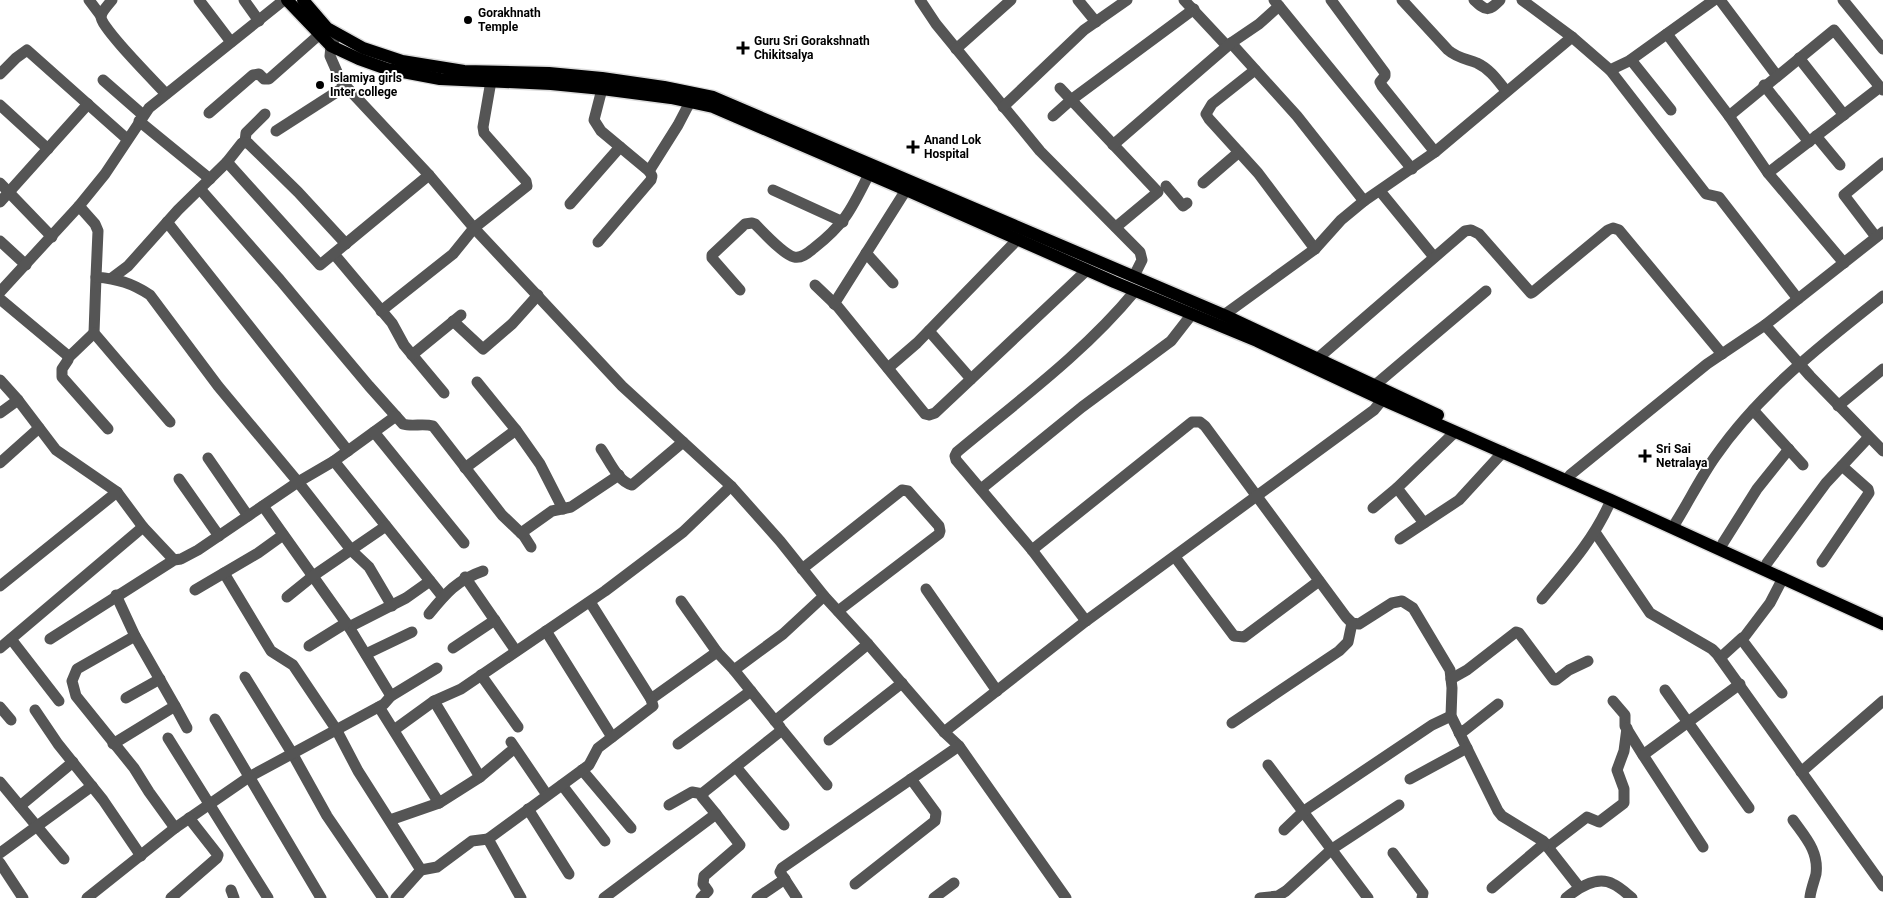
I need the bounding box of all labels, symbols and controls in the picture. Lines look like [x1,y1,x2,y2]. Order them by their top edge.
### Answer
place label: Gorakhnath Temple [478,6,541,34]
marker: Gorakhnath Temple [462,14,474,26]
place label: Guru Sri Gorakshnath Chikitsalya [754,34,870,62]
marker: Guru Sri Gorakshnath Chikitsalya [736,41,750,55]
place label: Islamiya girls Inter college [330,71,402,99]
marker: Islamiya girls Inter college [314,79,326,91]
place label: Anand Lok Hospital [924,133,982,161]
marker: Anand Lok Hospital [906,140,920,154]
place label: Sri Sai Netralaya [1656,442,1708,470]
marker: Sri Sai Netralaya [1638,449,1652,463]

